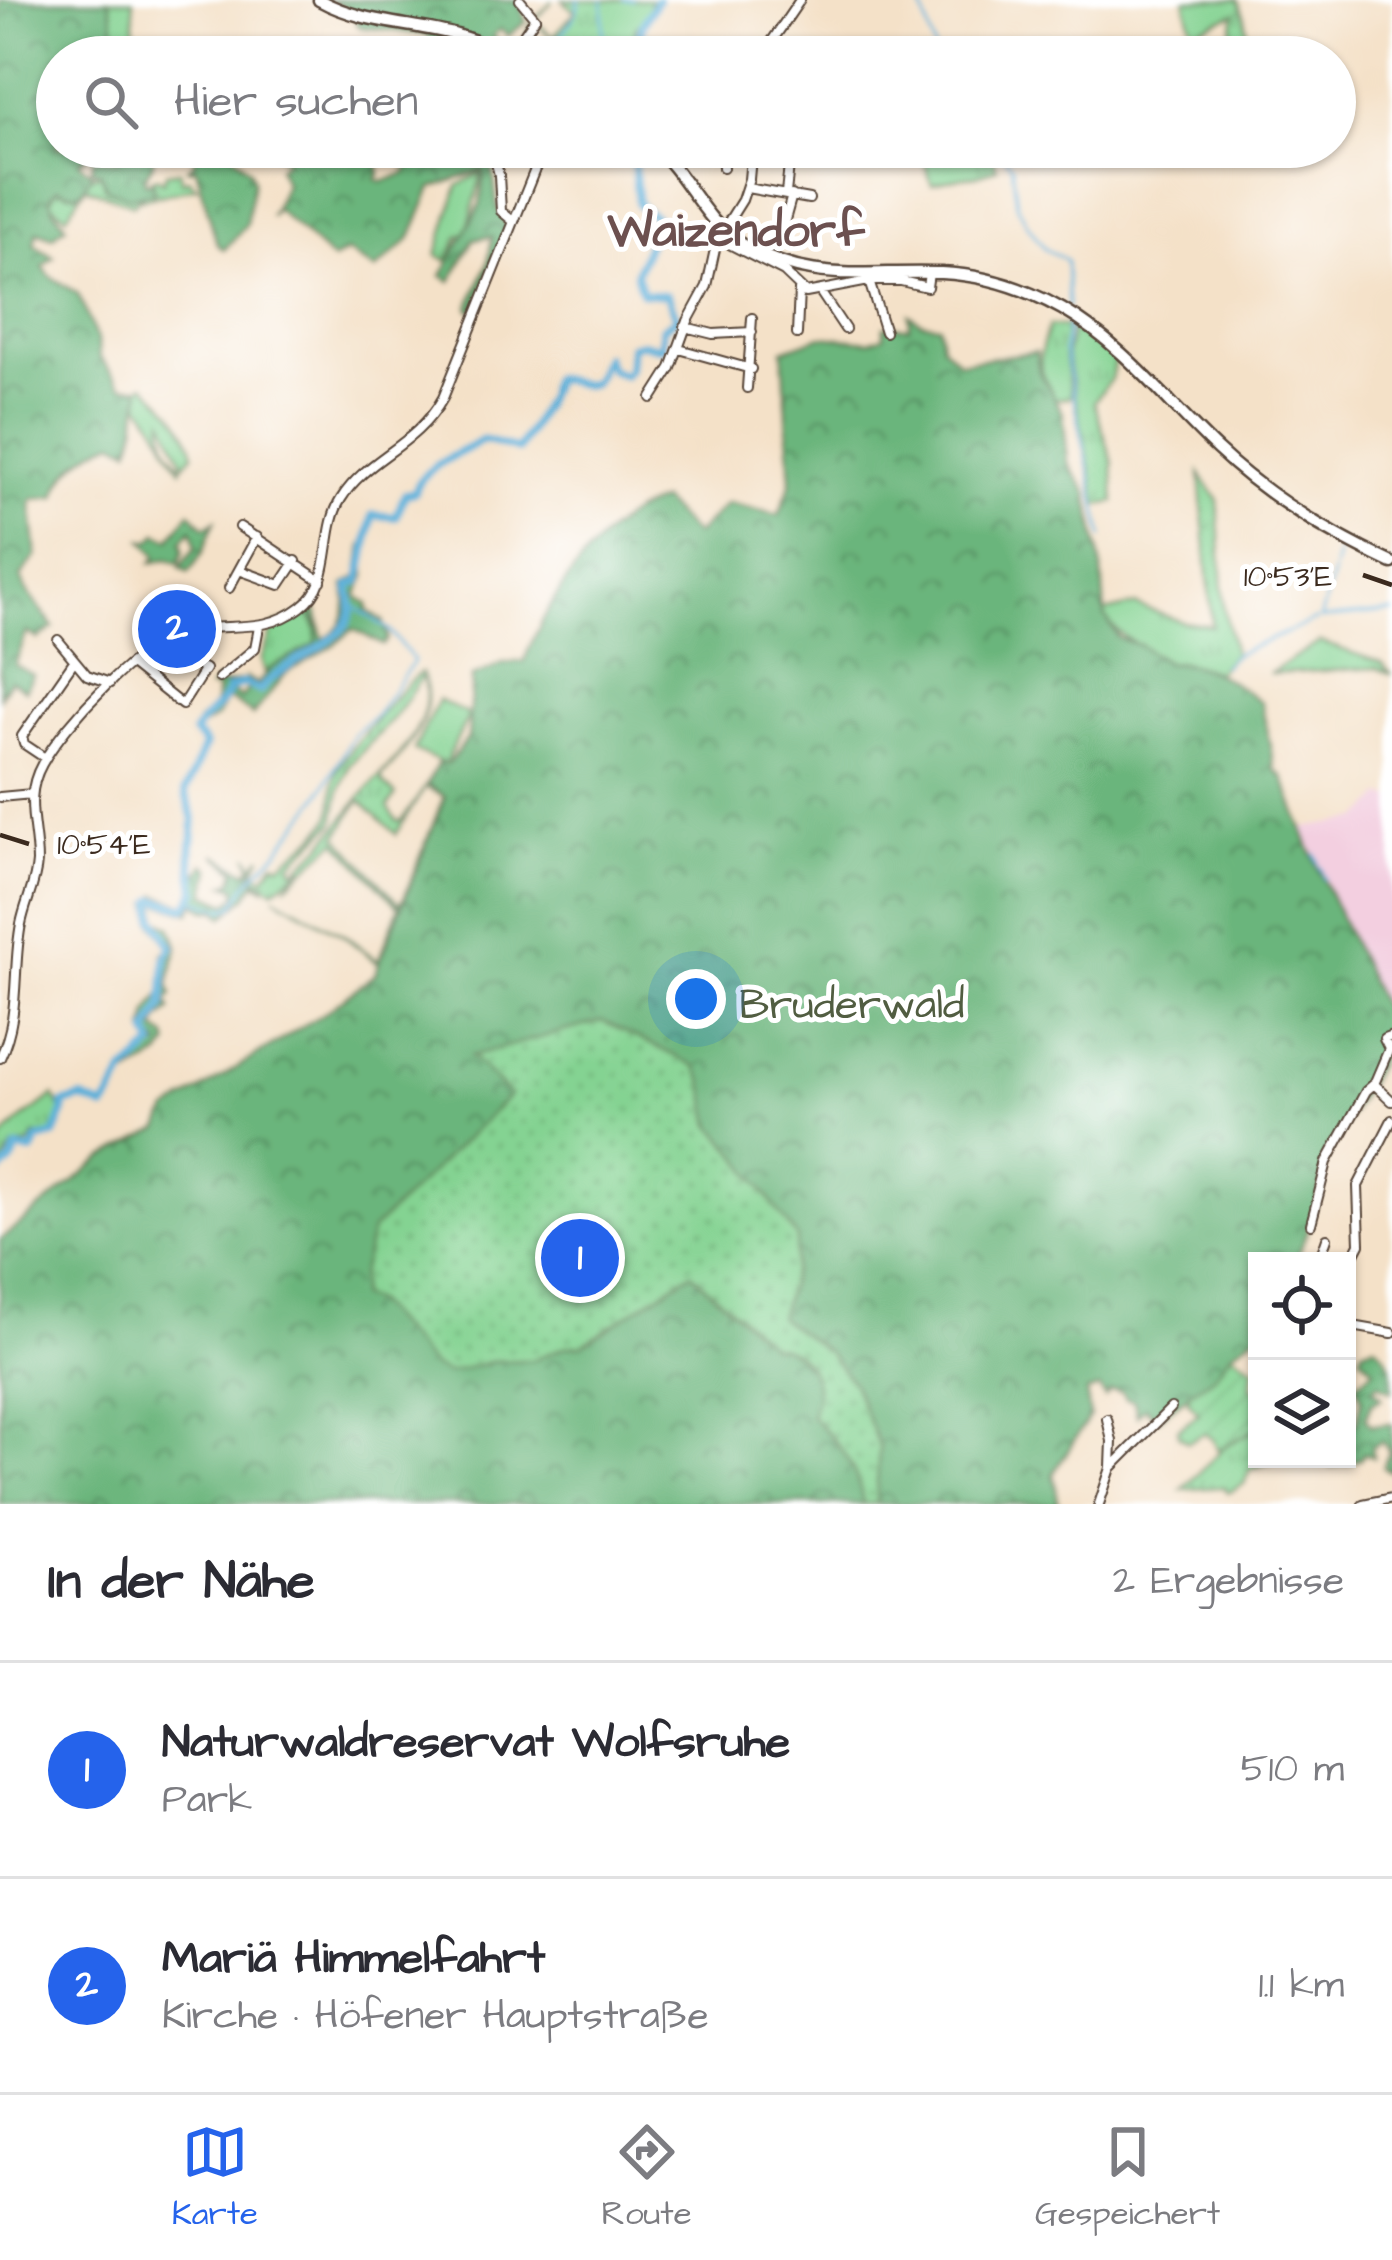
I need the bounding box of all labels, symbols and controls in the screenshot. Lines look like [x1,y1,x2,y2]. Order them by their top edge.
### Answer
search box [36,36,1356,168]
icon: search [78,69,144,135]
text: Hier suchen [174,71,418,133]
district label: Waizendorf [606,199,866,265]
text: 10°53'E [1244,556,1332,598]
pin: 2 [138,584,216,674]
text: 10°54'E [57,824,151,866]
your location [666,969,726,1029]
park label: Bruderwald [739,977,965,1035]
pin: 1 [541,1213,619,1303]
map controls [1248,1252,1356,1468]
button: locate [1248,1252,1356,1360]
button: layers [1248,1360,1356,1468]
text: In der Nähe [48,1547,315,1618]
text: 2 Ergebnisse [1113,1555,1344,1609]
text: Naturwaldreservat Wolfsruhe [162,1712,790,1774]
text: 1 [85,1743,90,1797]
text: 510 m [1241,1743,1344,1797]
text: Park [162,1774,252,1828]
text: Mariä Himmelfahrt [162,1928,545,1990]
text: 2 [76,1959,98,2013]
text: 1.1 km [1259,1959,1344,2013]
text: Kirche · Höfener Hauptstraße [162,1990,709,2044]
tab: Karte [172,2119,258,2237]
tab: Route [602,2119,692,2237]
tab: Gespeichert [1035,2119,1220,2237]

